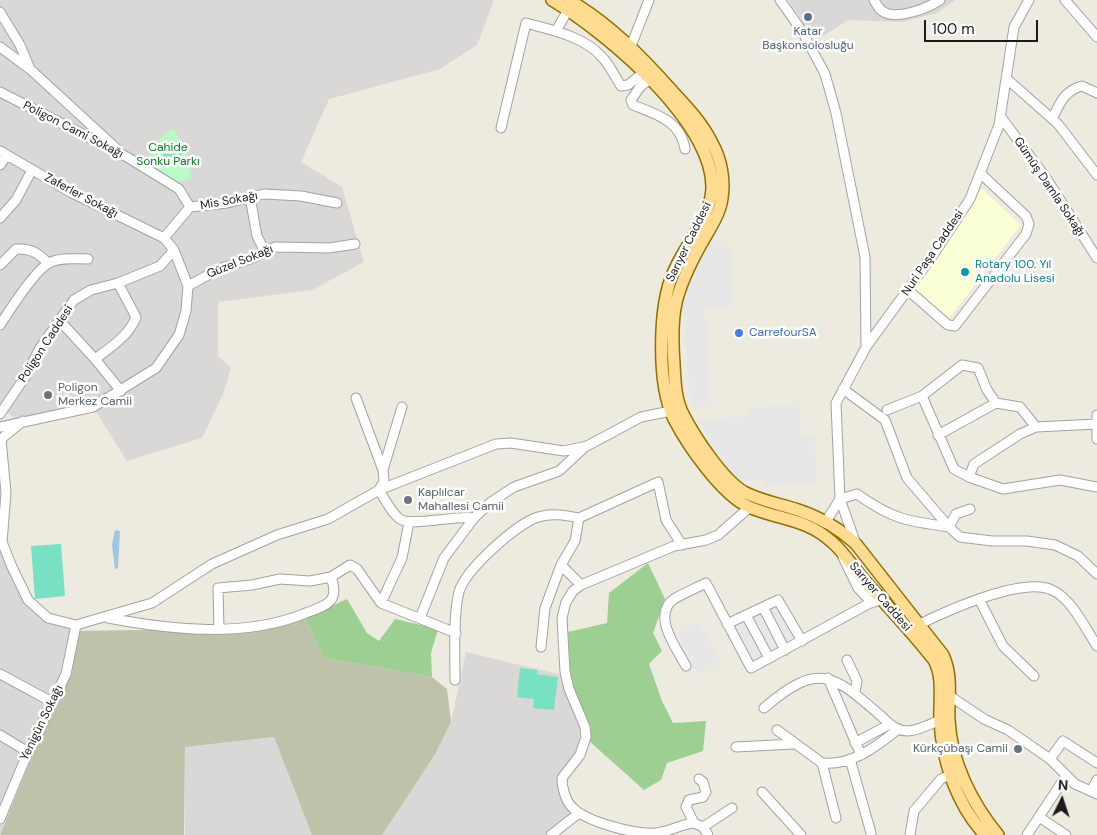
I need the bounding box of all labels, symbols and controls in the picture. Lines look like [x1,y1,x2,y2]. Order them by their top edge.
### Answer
scale bar [927,10,1041,42]
marker: Katar Başkonsolosluğu [802,11,814,23]
text: 100 m [932,19,975,39]
place label: Katar Başkonsolosluğu [762,25,854,53]
street label: Poligon Cami Sokağı [20,98,126,162]
street label: Gümüş Damla Sokağı [1010,135,1088,239]
park label: Cahide Sonku Parkı [136,141,200,169]
street label: Zaferler Sokağı [42,171,120,221]
street label: Mis Sokağı [199,189,259,213]
street label: Sarıyer Caddesi [663,200,715,284]
street label: Nuri Paşa Caddesi [899,207,967,299]
street label: Güzel Sokağı [205,242,275,282]
place label: Rotary 100. Yıl Anadolu Lisesi [975,258,1055,286]
marker: Rotary 100. Yıl Anadolu Lisesi [959,266,971,278]
street label: Poligon Caddesi [16,303,76,385]
place label: CarrefourSA [749,326,817,340]
marker: CarrefourSA [733,327,745,339]
place label: Poligon Merkez Camii [58,381,132,409]
marker: Poligon Merkez Camii [42,389,54,401]
place label: Kaplılcar Mahallesi Camii [418,486,504,514]
marker: Kaplılcar Mahallesi Camii [402,494,414,506]
street label: Sarıyer Caddesi [846,559,914,635]
street label: Yenigün Sokağı [18,683,66,763]
place label: Kürkçübaşı Camii [913,742,1008,756]
marker: Kürkçübaşı Camii [1012,743,1024,755]
north arrow [1037,775,1087,825]
text: N [1057,776,1069,794]

